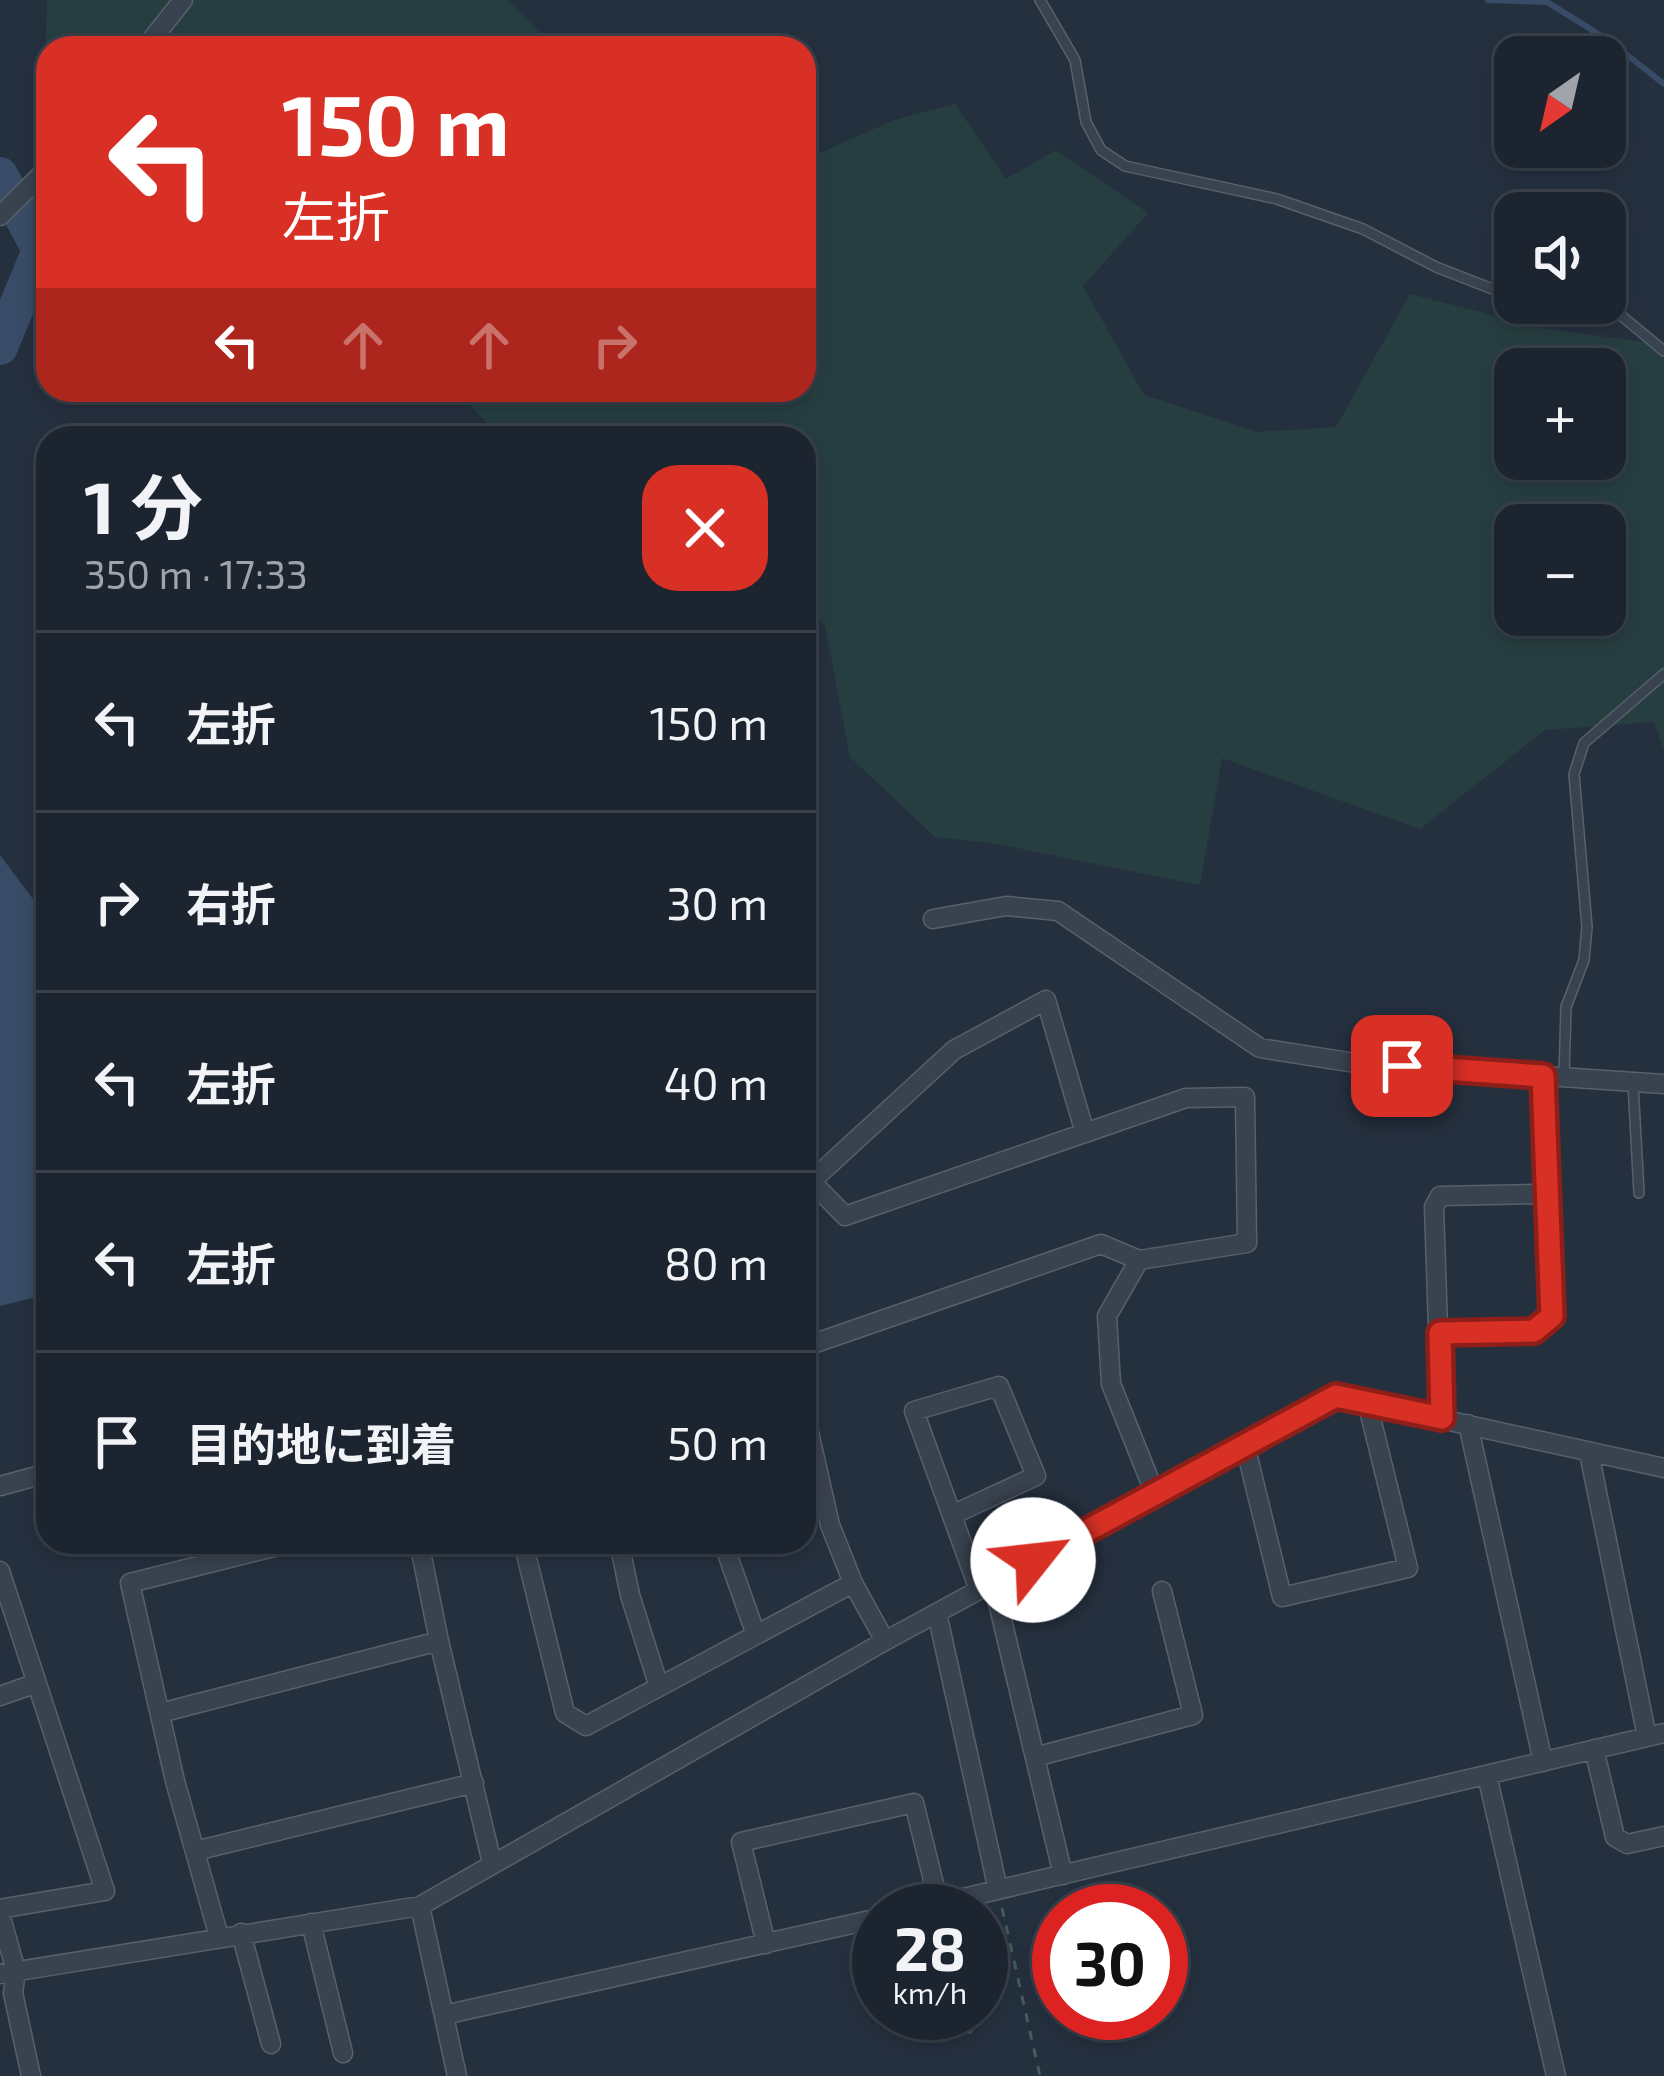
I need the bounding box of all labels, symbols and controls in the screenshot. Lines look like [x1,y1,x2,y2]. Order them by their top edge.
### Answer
north arrow [1494,36,1626,168]
map controls [1494,36,1626,636]
text: 150 m [282,72,510,173]
icon: left [84,84,240,240]
text: 左折 [282,183,390,248]
button: sound [1494,192,1626,324]
icon: left [204,312,270,378]
icon: ahead [330,312,396,378]
icon: ahead [456,312,522,378]
icon: right [582,312,648,378]
button: + [1494,348,1626,480]
text: 1 分 [84,462,203,548]
button: close [642,465,768,591]
button: − [1494,504,1626,636]
text: 350 m · 17:33 [84,550,308,597]
icon: left [84,689,150,755]
text: 150 m [649,695,768,749]
text: 左折 [186,696,276,750]
icon: right [84,869,150,935]
text: 30 m [666,875,768,929]
text: 右折 [186,876,276,930]
pin [1351,1015,1453,1117]
icon: arrive [1369,1033,1435,1099]
icon: left [84,1049,150,1115]
text: 40 m [664,1055,768,1109]
text: 左折 [186,1056,276,1110]
icon: left [84,1229,150,1295]
text: 80 m [664,1235,768,1289]
text: 左折 [186,1236,276,1290]
icon: arrive [84,1409,150,1475]
text: 50 m [667,1415,768,1469]
text: 目的地に到着 [186,1416,456,1470]
position arrow [970,1497,1096,1623]
speed limit sign: 30 [1032,1884,1188,2040]
text: 28 [894,1911,966,1983]
text: km/h [893,1974,967,2010]

